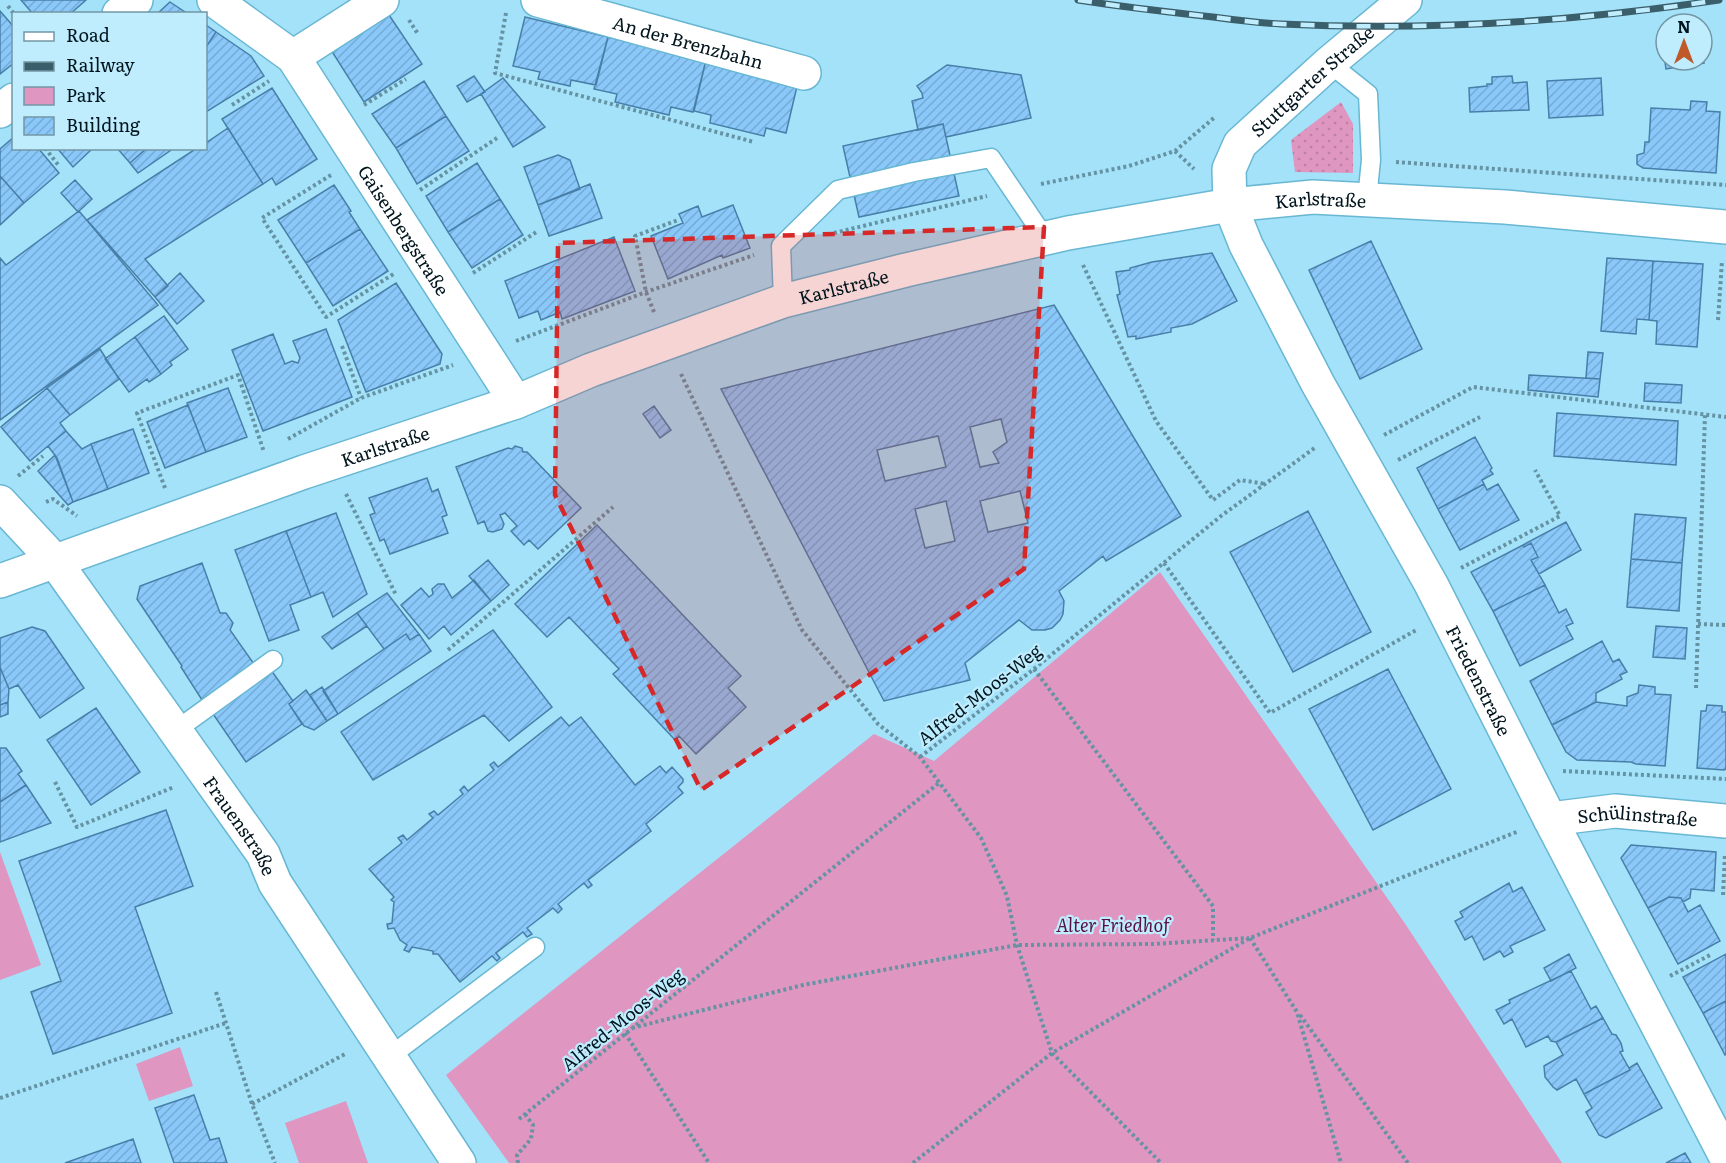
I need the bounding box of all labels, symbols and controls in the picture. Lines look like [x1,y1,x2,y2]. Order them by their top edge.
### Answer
street label: An der Brenzbahn [610,8,767,75]
legend [12,12,207,150]
north arrow [1654,12,1714,72]
text: N [1677,14,1691,38]
street label: Stuttgarter Straße [1244,18,1379,142]
text: Road [66,21,110,48]
text: Railway [66,51,135,78]
text: Park [66,81,107,108]
text: Building [66,111,141,138]
street label: Gaisenbergstraße [352,159,457,300]
street label: Karlstraße [1273,183,1367,214]
street label: Karlstraße [796,262,891,310]
street label: Karlstraße [337,418,433,473]
street label: Friedenstraße [1440,620,1519,740]
street label: Alfred-Moos-Weg [911,636,1048,751]
street label: Frauenstraße [198,770,284,879]
street label: Schülinstraße [1576,797,1699,832]
park label: Alter Friedhof [1056,911,1172,938]
street label: Alfred-Moos-Weg [555,960,690,1077]

